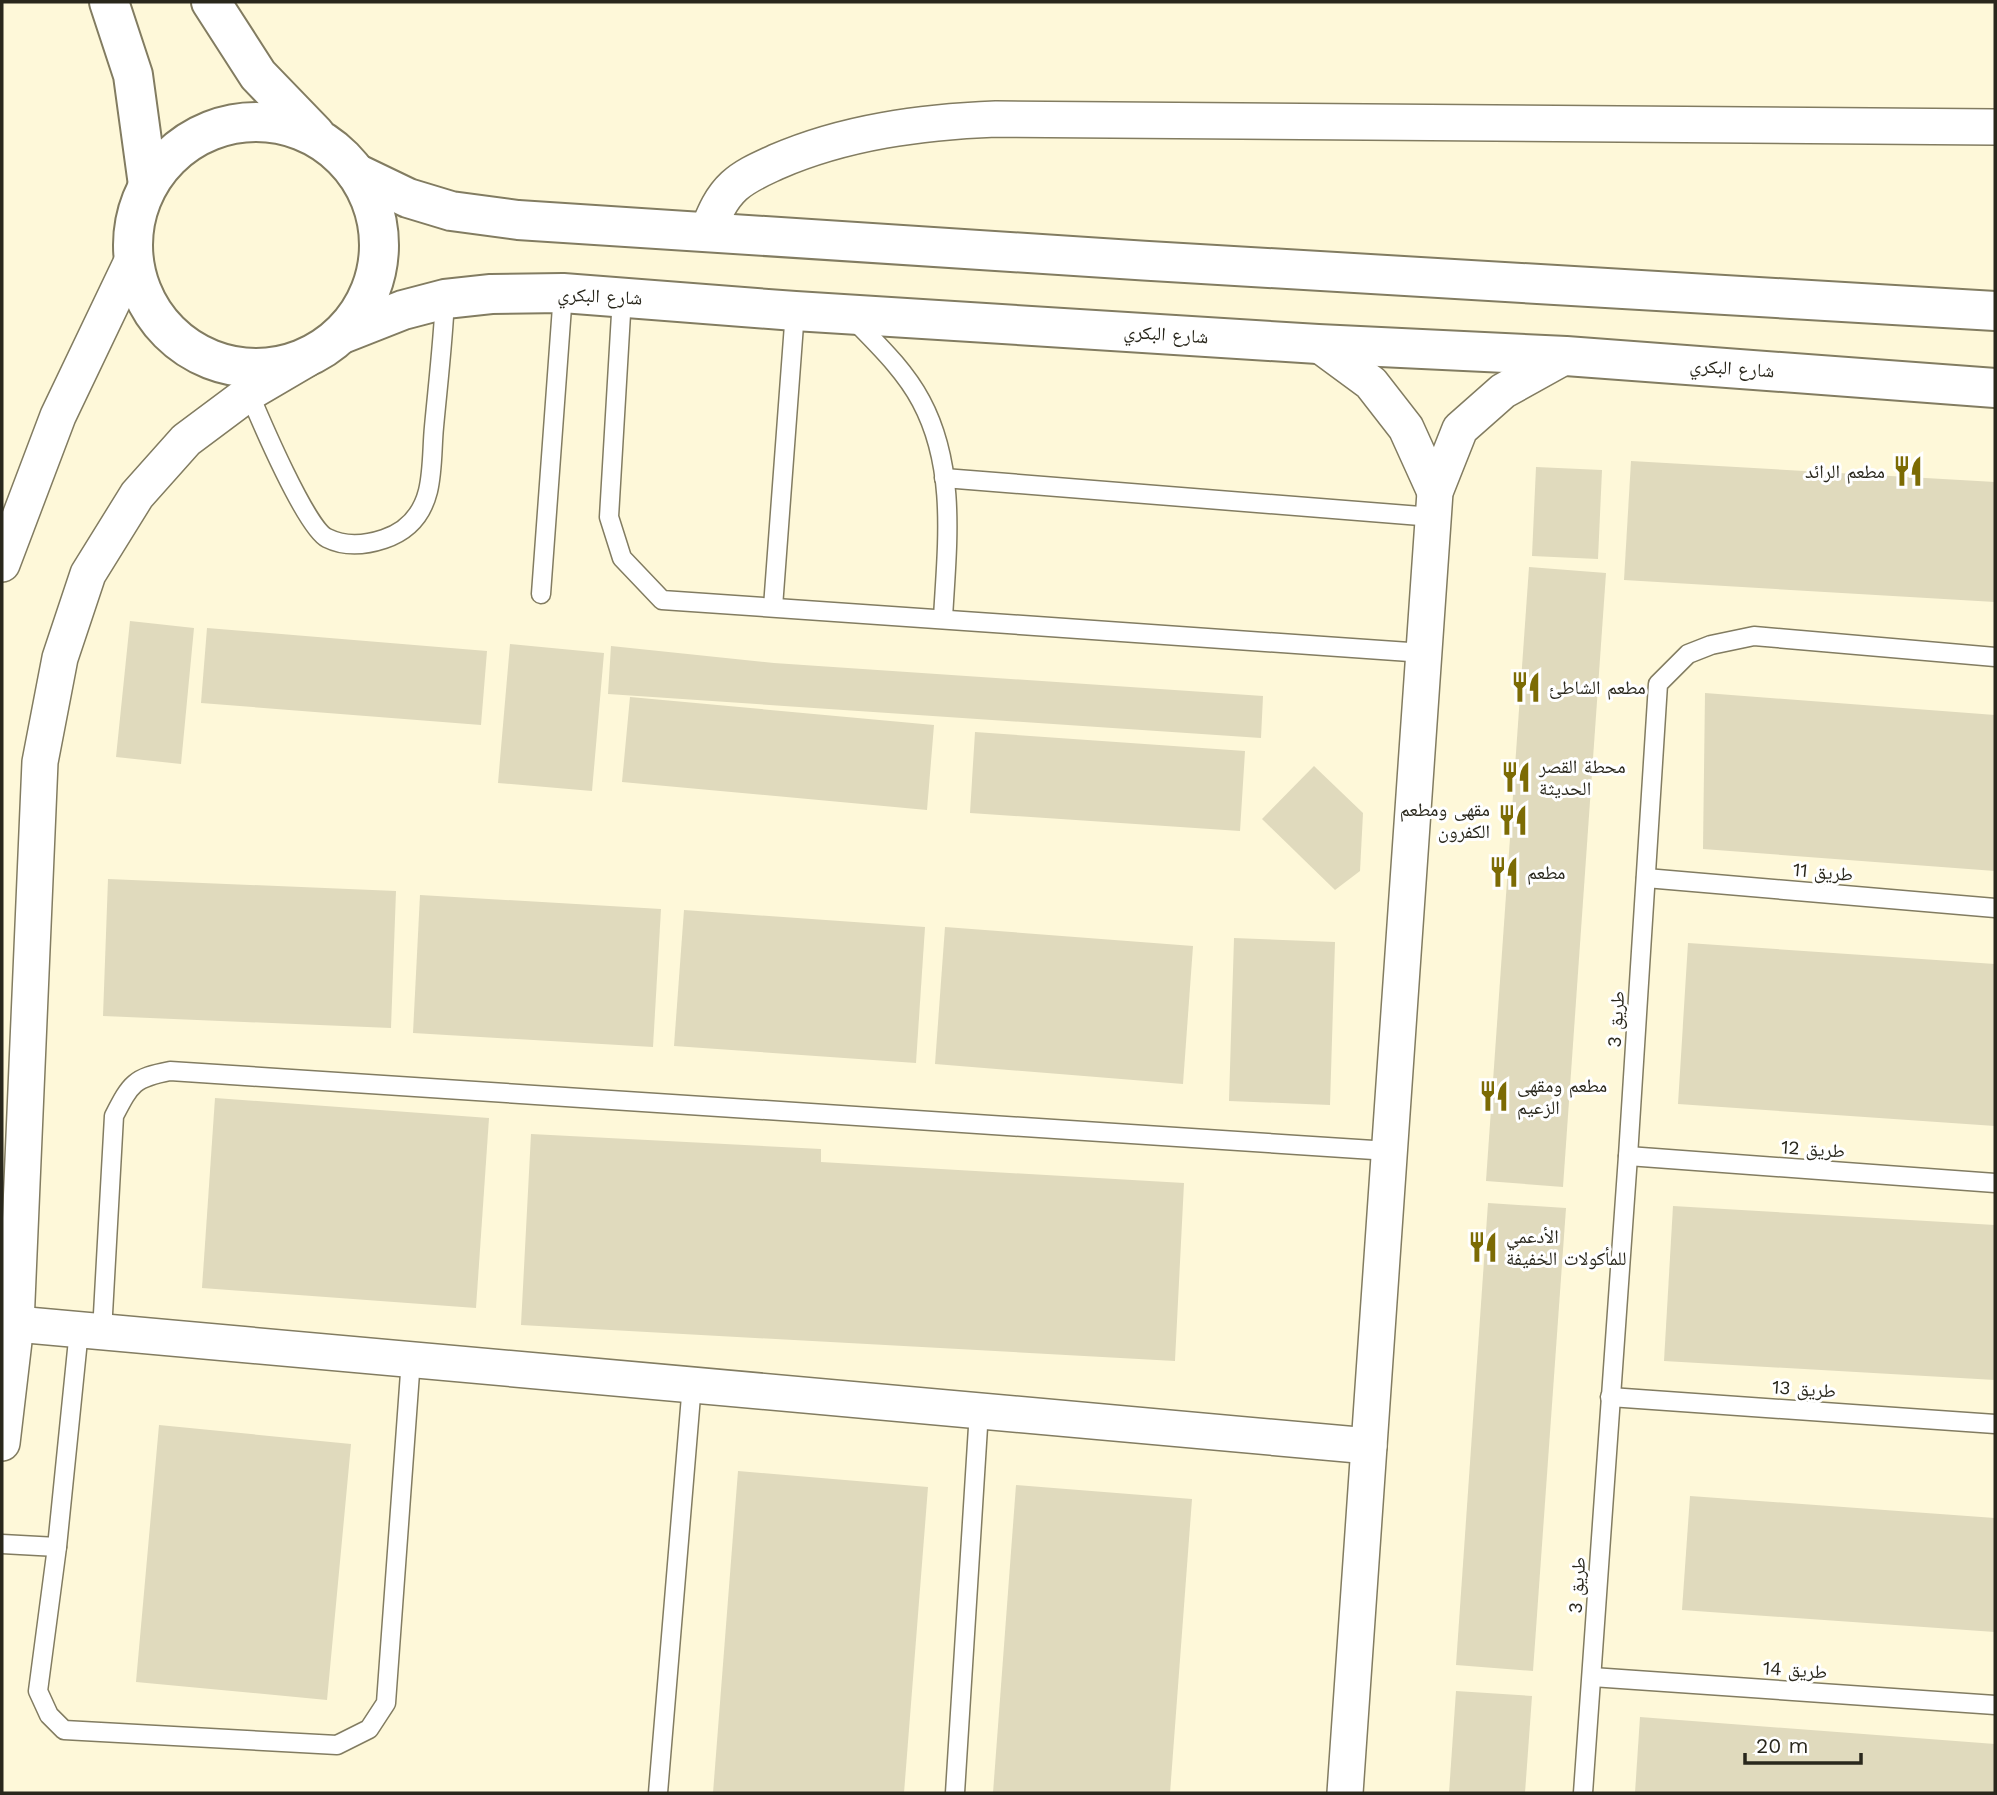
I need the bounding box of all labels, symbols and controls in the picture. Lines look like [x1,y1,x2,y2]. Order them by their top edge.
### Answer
street label: شارع البكري [557,282,643,314]
street label: شارع البكري [1123,320,1209,352]
street label: شارع البكري [1689,354,1775,386]
restaurant icon: مطعم الرائد [1891,454,1925,488]
place label: مطعم الرائد [1805,460,1885,484]
restaurant icon: مطعم الشاطئ [1509,670,1543,704]
place label: مطعم الشاطئ [1549,676,1646,700]
place label: محطة القصر الحديثة [1538,755,1626,800]
restaurant icon: محطة القصر الحديثة [1499,760,1533,794]
place label: مقهى ومطعم الكفرون [1400,798,1490,843]
restaurant icon: مقهى ومطعم الكفرون [1496,803,1530,837]
restaurant icon: مطعم [1487,855,1521,889]
street label: طريق 11 [1792,858,1854,886]
place label: مطعم [1527,861,1566,885]
street label: طريق 3 [1603,990,1629,1048]
place label: مطعم ومقهى الزعيم [1517,1074,1607,1120]
restaurant icon: مطعم ومقهى الزعيم [1477,1079,1511,1113]
street label: طريق 12 [1780,1135,1846,1163]
place label: الأدعمي للمأكولات الخفيفة [1506,1225,1626,1270]
restaurant icon: الأدعمي للمأكولات الخفيفة [1466,1230,1500,1264]
street label: طريق 13 [1771,1375,1837,1403]
street label: طريق 3 [1564,1556,1590,1614]
street label: طريق 14 [1762,1656,1828,1684]
scale bar [1745,1722,1860,1766]
text: 20 m [1756,1733,1808,1758]

